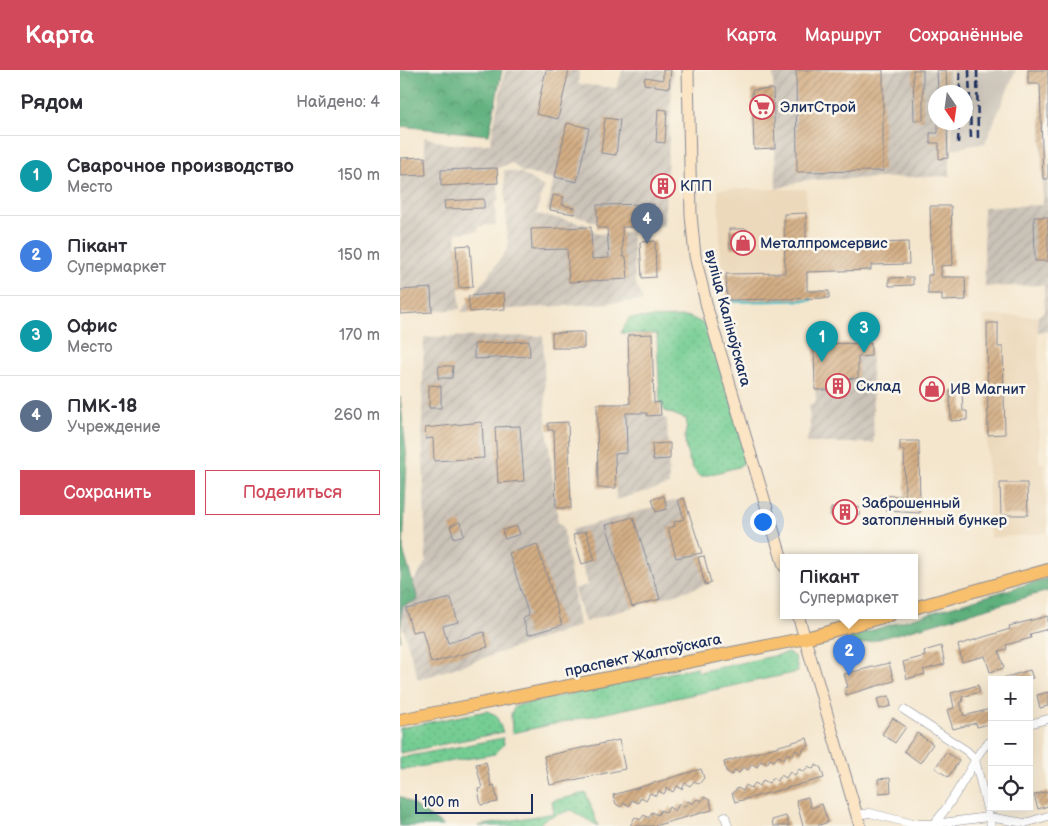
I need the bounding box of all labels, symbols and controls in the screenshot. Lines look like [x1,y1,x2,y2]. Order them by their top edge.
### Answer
text: Карта [25,21,94,50]
text: Карта [726,25,777,46]
text: Маршрут [805,25,881,46]
text: Сохранённые [909,25,1023,46]
north arrow [928,85,973,130]
text: Рядом [20,90,83,115]
text: Найдено: 4 [296,93,380,112]
supermarket icon: ЭлитСтрой [749,94,775,120]
place label: ЭлитСтрой [780,98,856,117]
text: Сварочное производство [67,155,294,178]
text: 1 [33,166,39,185]
text: 150 m [338,166,380,185]
building icon: КПП [650,173,676,199]
place label: КПП [680,177,712,196]
text: Место [67,178,113,197]
pin: 4 [631,203,663,244]
shop icon: Металпромсервис [730,230,756,256]
place label: Металпромсервис [760,234,888,253]
text: Пікант [67,235,127,258]
text: 2 [31,246,41,265]
text: 150 m [338,246,380,265]
street label: вуліца Каліноўскага [700,248,755,389]
text: Супермаркет [67,258,166,277]
pin: 3 [848,312,880,353]
text: Офис [67,315,117,338]
pin: 1 [806,321,838,362]
text: 3 [31,326,41,345]
text: 170 m [339,326,380,345]
text: Место [67,338,113,357]
building icon: Склад [825,373,851,399]
shop icon: ИВ Магнит [919,376,945,402]
place label: Склад [856,377,901,396]
place label: ИВ Магнит [950,380,1026,399]
text: ПМК-18 [67,395,137,418]
text: 4 [31,406,41,425]
text: 260 m [334,406,380,425]
text: Учреждение [67,418,160,437]
button: Сохранить [20,470,195,515]
button: Поделиться [205,470,380,515]
place label: Заброшенный затопленный бункер [862,494,1007,530]
building icon: Заброшенный затопленный бункер [832,499,858,525]
your location [750,509,776,535]
popup [780,554,918,619]
text: Пікант [799,566,860,589]
text: Супермаркет [799,589,899,608]
street label: праспект Жалтоўскага [563,630,723,681]
pin: 2 [833,635,865,676]
map controls [988,676,1033,811]
button: + [988,676,1033,721]
button: − [988,721,1033,766]
button: locate [988,766,1033,811]
scale bar [415,791,532,814]
text: 100 m [422,794,459,811]

